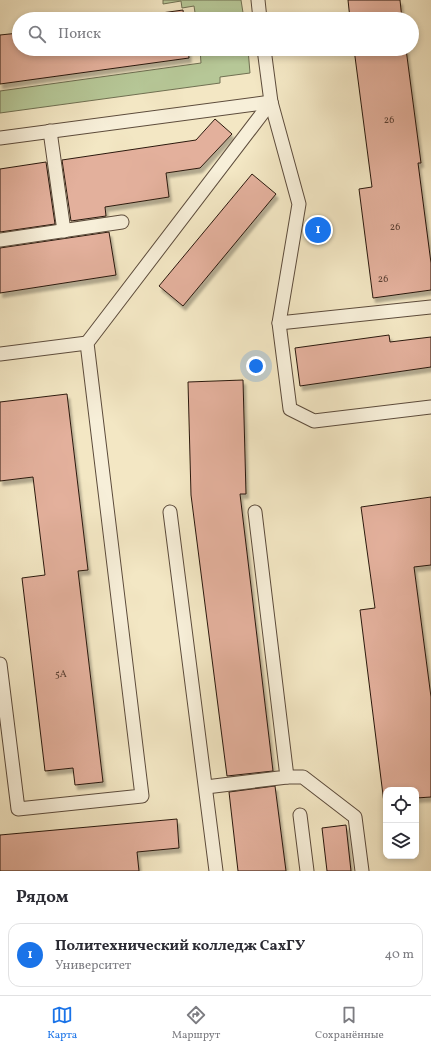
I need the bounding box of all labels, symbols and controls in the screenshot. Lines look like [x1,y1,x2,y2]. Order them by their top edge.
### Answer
search box [12,12,419,56]
icon: search [26,23,48,45]
text: Поиск [58,24,101,45]
house number: 26 [384,113,394,127]
pin: 1 [305,215,331,245]
house number: 26 [390,220,400,234]
house number: 26 [378,272,388,286]
your location [246,356,266,376]
house number: 5А [55,667,67,681]
map controls [383,787,419,859]
button: locate [383,787,419,823]
button: layers [383,823,419,859]
text: Рядом [16,886,69,909]
text: Политехнический колледж СахГУ [55,936,305,957]
text: 1 [27,946,33,964]
text: 40 m [385,946,414,964]
text: Университет [55,957,131,975]
tab: Карта [47,1004,77,1043]
tab: Маршрут [172,1004,220,1043]
tab: Сохранённые [315,1004,384,1043]

